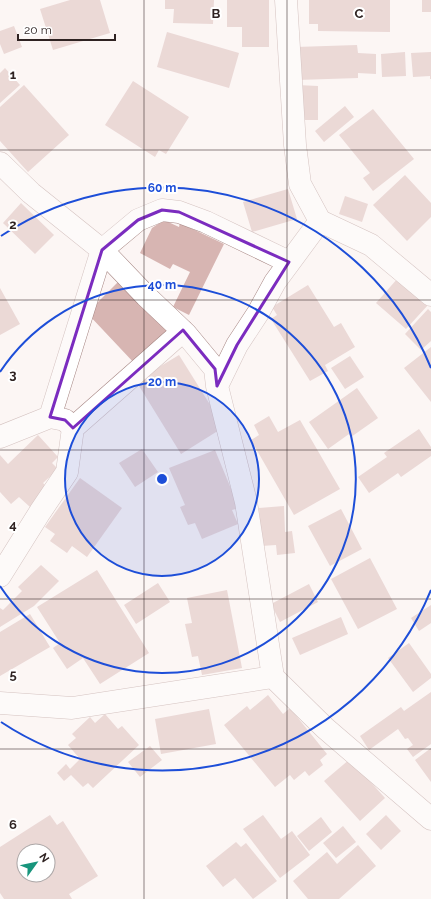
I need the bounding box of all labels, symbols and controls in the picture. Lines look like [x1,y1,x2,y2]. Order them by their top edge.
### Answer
text: B [212,6,221,21]
text: C [355,6,364,21]
scale bar [18,16,115,42]
text: 20 m [24,23,52,37]
text: 1 [10,67,17,82]
text: 60 m [148,181,176,195]
text: 2 [9,217,17,232]
text: 40 m [148,278,176,292]
text: 3 [9,367,17,382]
text: 20 m [148,375,176,389]
centre of rings [155,472,169,486]
text: 4 [9,517,17,532]
text: 5 [9,667,17,682]
text: 6 [9,817,17,832]
north arrow [16,843,56,883]
text: N [36,851,52,865]

